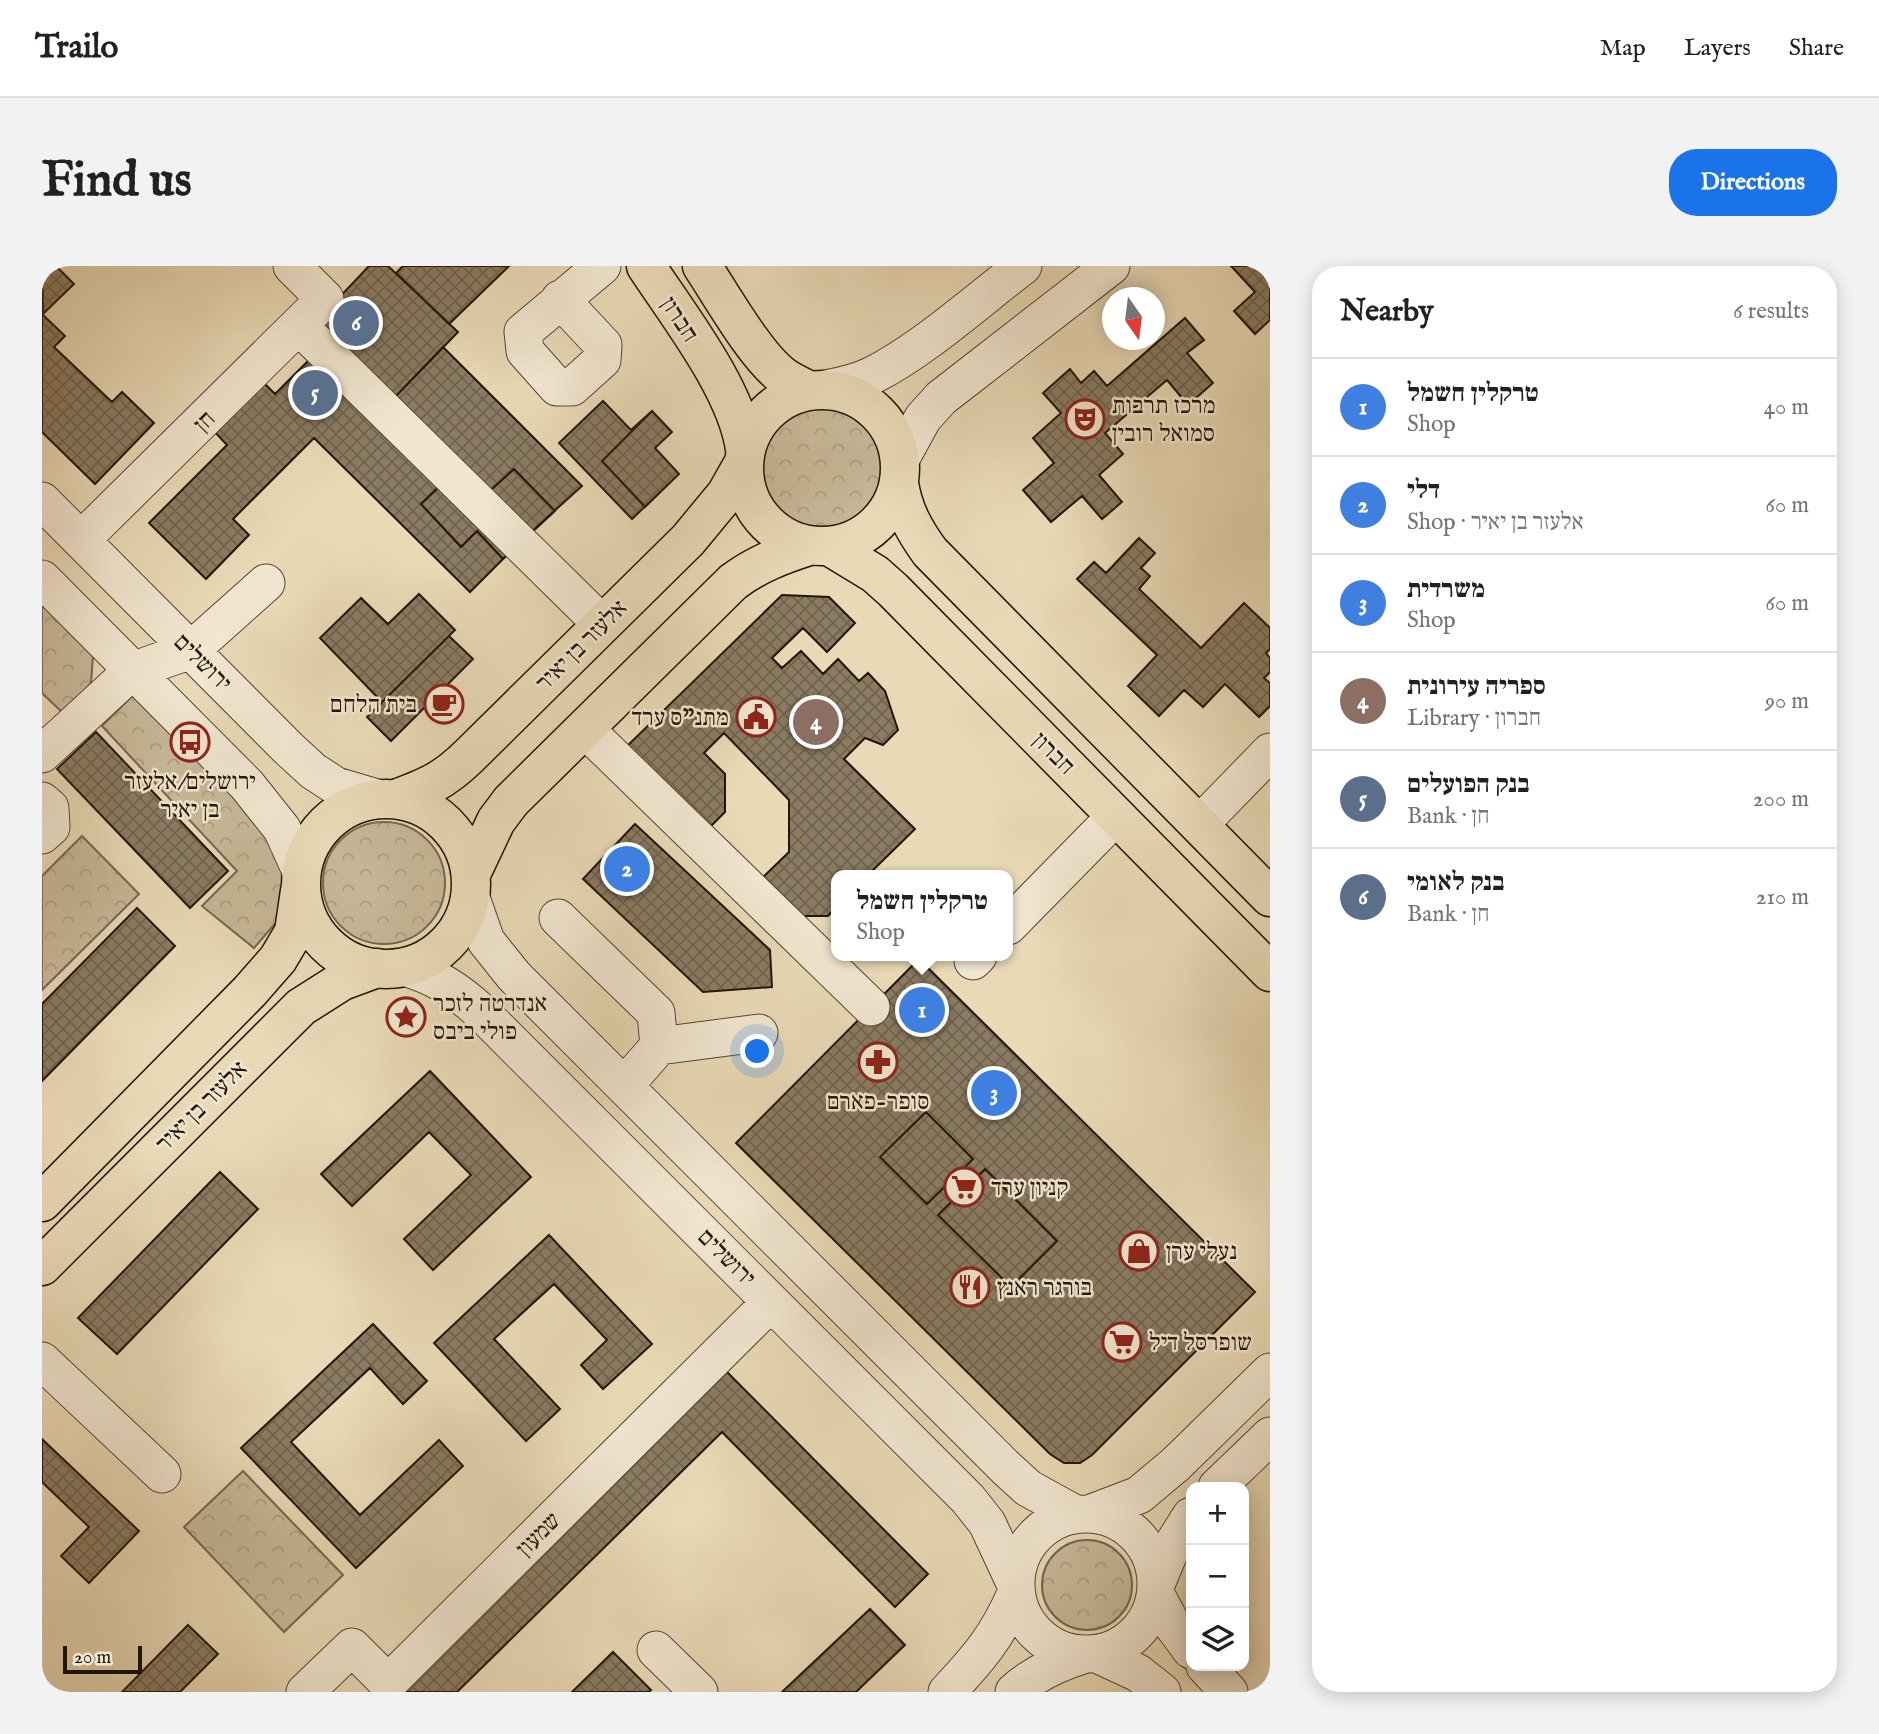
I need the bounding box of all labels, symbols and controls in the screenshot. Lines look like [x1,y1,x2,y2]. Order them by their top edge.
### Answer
text: Trailo [35,27,118,69]
text: Map [1600,33,1646,64]
text: Layers [1684,33,1751,64]
text: Share [1789,33,1844,64]
button: Directions [1669,149,1837,216]
text: Find us [42,151,192,213]
north arrow [1102,287,1165,350]
street label: חברון [653,291,705,348]
text: Nearby [1340,293,1433,331]
pin: 6 [333,297,379,349]
text: 6 results [1733,297,1809,326]
pin: 5 [292,367,338,419]
text: טרקלין חשמל [1407,377,1539,410]
place label: מרכז תרבות סמואל רובין [1112,391,1216,450]
text: 1 [1359,393,1367,422]
text: 40 m [1764,393,1809,422]
theatre icon: מרכז תרבות סמואל רובין [1064,398,1106,440]
street label: חן [188,405,223,440]
text: Shop [1407,410,1456,439]
text: דלי [1407,474,1440,507]
text: 2 [1358,491,1368,520]
text: 60 m [1765,491,1809,520]
text: Shop · אלעזר בן יאיר [1407,508,1584,537]
text: משרדית [1407,573,1485,606]
text: 3 [1359,589,1367,618]
text: 60 m [1765,589,1809,618]
street label: אלעזר בן יאיר [529,593,635,699]
text: Shop [1407,606,1456,635]
street label: ירושלים [166,627,238,699]
text: ספריה עירונית [1407,670,1546,703]
cafe icon: בית הלחם [423,683,465,725]
text: 4 [1357,687,1369,716]
text: 90 m [1765,687,1809,716]
place label: בית הלחם [330,690,417,721]
public building icon: מתנ"ס ערד [735,696,777,738]
pin: 4 [793,696,839,748]
place label: מתנ"ס ערד [631,703,729,734]
text: Library · חברון [1407,704,1541,733]
bus stop icon: ירושלים/אלעזר בן יאיר [169,721,211,763]
street label: חברון [1025,726,1081,782]
place label: ירושלים/אלעזר בן יאיר [124,767,256,826]
text: בנק הפועלים [1407,768,1530,801]
text: 5 [1359,785,1367,814]
text: 200 m [1753,785,1809,814]
text: Bank · חן [1407,802,1490,831]
pin: 2 [604,843,650,895]
text: בנק לאומי [1407,866,1504,899]
popup [831,870,1013,961]
text: 6 [1358,883,1368,912]
text: 210 m [1756,883,1809,912]
text: טרקלין חשמל [856,885,988,918]
text: Bank · חן [1407,900,1490,929]
text: Shop [856,918,905,947]
pin: 1 [899,984,945,1036]
place label: אנדרטה לזכר פולי ביבס [433,989,547,1048]
place icon: אנדרטה לזכר פולי ביבס [385,996,427,1038]
your location [740,1034,774,1068]
pharmacy icon: סופר-פארם [857,1041,899,1083]
street label: אלעזר בן יאיר [149,1054,255,1160]
pin: 3 [971,1067,1017,1119]
place label: סופר-פארם [827,1087,929,1118]
supermarket icon: קניון ערד [943,1166,985,1208]
place label: קניון ערד [991,1173,1068,1204]
street label: ירושלים [690,1222,762,1294]
shop icon: נעלי ערן [1118,1230,1160,1272]
place label: נעלי ערן [1166,1237,1237,1268]
restaurant icon: בורגר ראנץ [949,1266,991,1308]
place label: בורגר ראנץ [997,1273,1092,1304]
supermarket icon: שופרסל דיל [1101,1321,1143,1363]
place label: שופרסל דיל [1149,1328,1252,1359]
map controls [1186,1482,1249,1671]
button: + [1186,1482,1249,1545]
street label: שמעון [510,1506,568,1564]
button: − [1186,1545,1249,1608]
button: layers [1186,1608,1249,1671]
scale bar [63,1643,142,1675]
text: 20 m [74,1646,111,1670]

